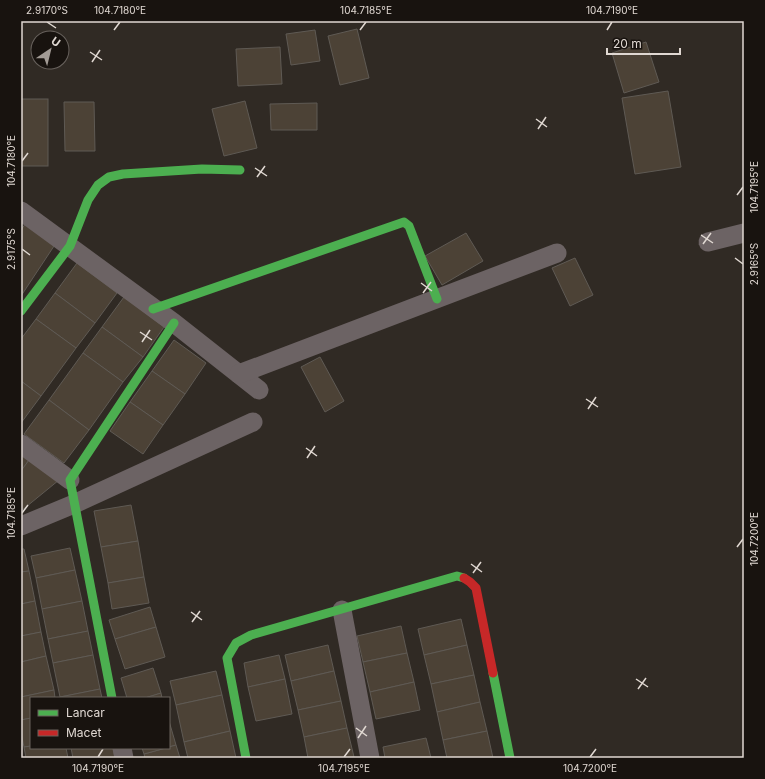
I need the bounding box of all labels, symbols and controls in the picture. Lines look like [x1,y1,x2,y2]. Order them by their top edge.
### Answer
text: 2.9170°S [26,4,68,16]
text: 104.7180°E [94,4,146,16]
text: 104.7185°E [340,4,392,16]
text: 104.7190°E [586,4,638,16]
north arrow [30,30,70,70]
scale bar [607,30,680,56]
text: U [48,34,63,50]
text: 20 m [613,36,642,51]
text: 104.7180°E [5,135,17,187]
text: 104.7195°E [748,161,760,213]
text: 2.9175°S [5,228,17,270]
text: 2.9165°S [748,243,760,285]
text: 104.7185°E [5,487,17,539]
text: 104.7200°E [748,512,760,566]
legend [30,697,170,749]
text: Lancar [66,705,105,720]
text: Macet [66,725,101,740]
text: 104.7190°E [72,762,124,774]
text: 104.7195°E [318,762,370,774]
text: 104.7200°E [563,762,617,774]

